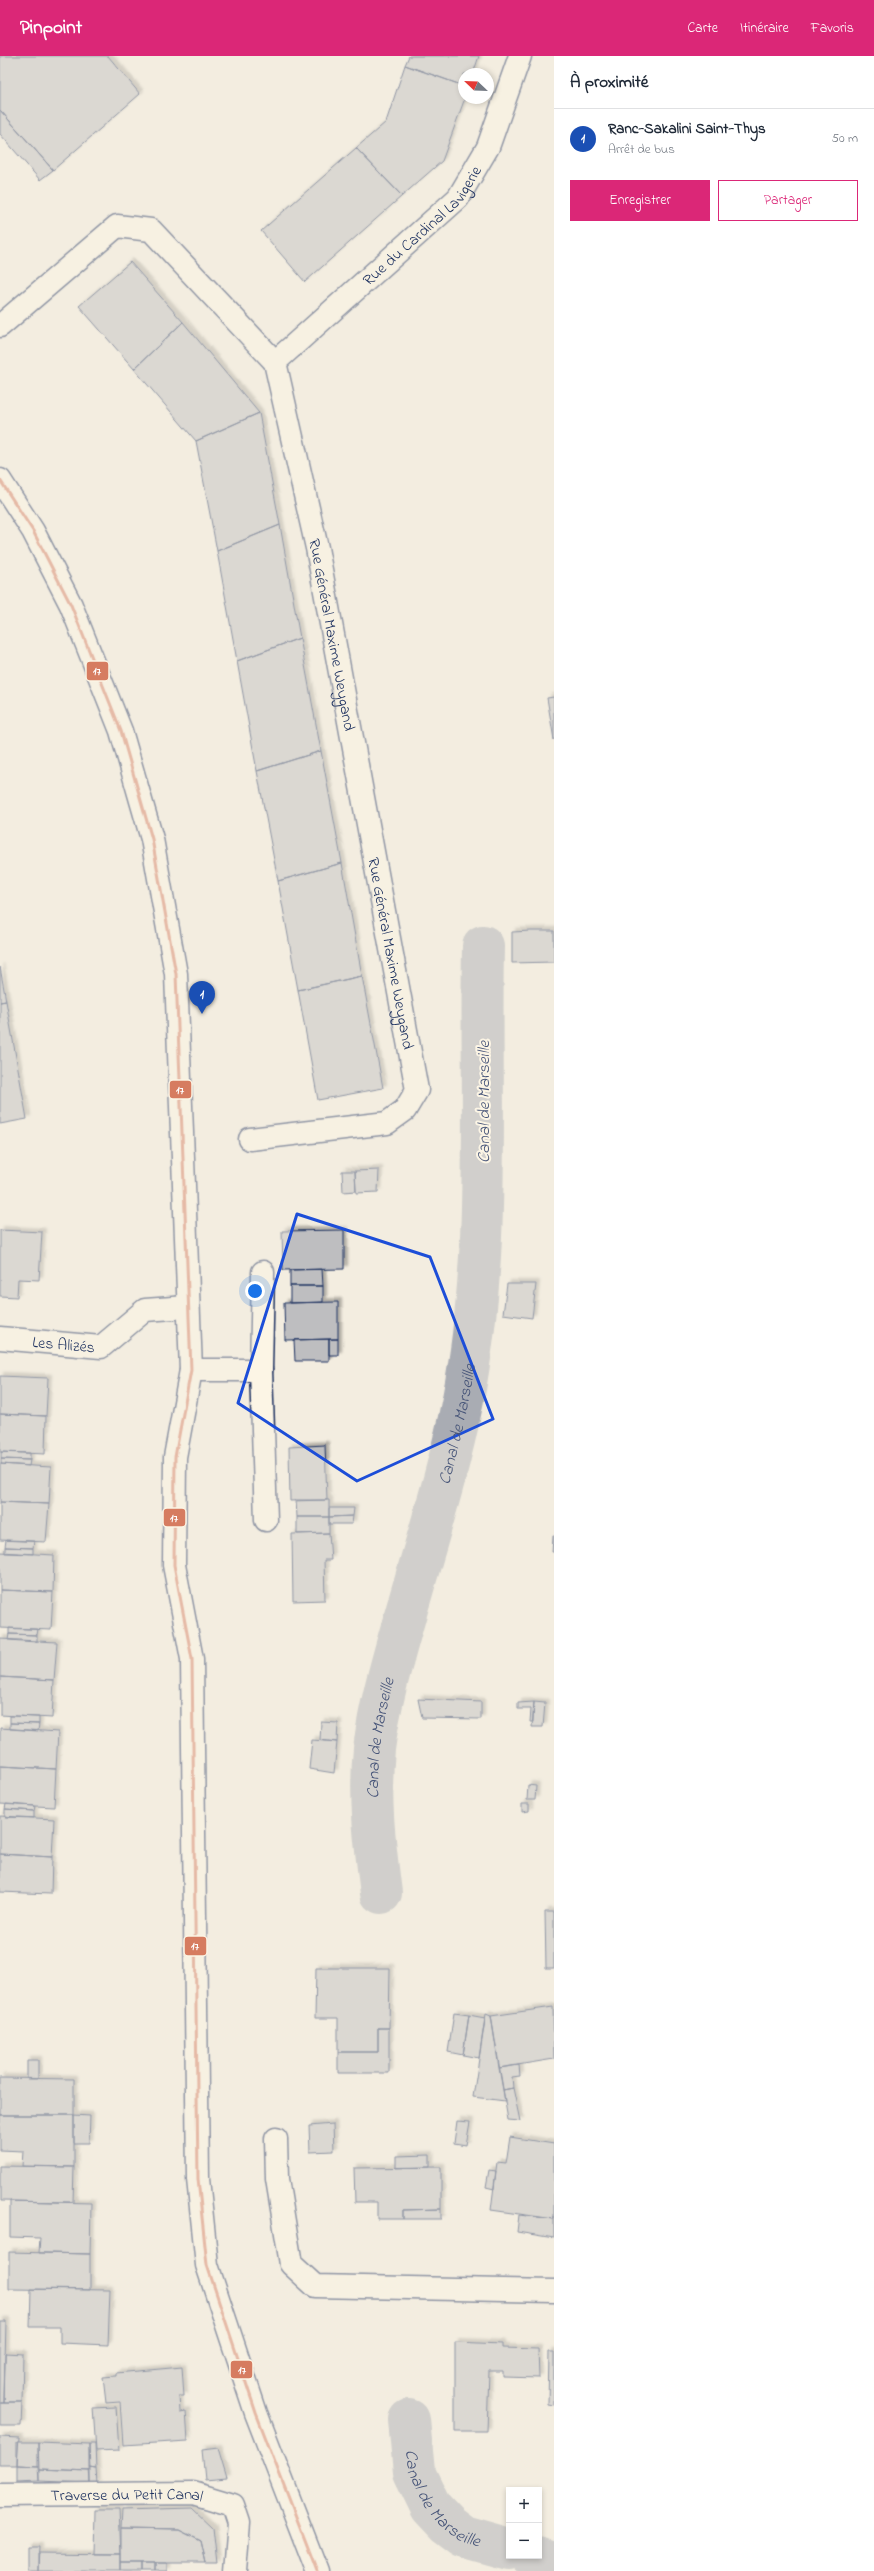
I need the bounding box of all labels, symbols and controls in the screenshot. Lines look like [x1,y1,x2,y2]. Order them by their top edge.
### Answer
text: Pinpoint [20,15,82,42]
text: Carte [687,18,718,39]
text: Itinéraire [740,18,789,39]
text: Favoris [811,18,854,39]
north arrow [458,68,494,104]
text: À proximité [570,70,648,95]
text: Ranc-Sakalini Saint-Thys [608,118,766,140]
text: 1 [581,129,585,148]
text: 50 m [832,129,858,148]
text: Arrêt de bus [608,140,675,159]
street label: Rue du Cardinal Lavigerie [358,161,489,292]
button: Enregistrer [570,180,710,221]
button: Partager [718,180,858,221]
street label: Rue Général Maxime Weygand [301,537,361,733]
line badge: 17 [86,661,109,681]
text: 17 [93,664,101,680]
street label: Rue Général Maxime Weygand [360,856,419,1052]
pin: 1 [189,981,215,1014]
water label: Canal de Marseille [472,1040,497,1163]
line badge: 17 [169,1080,192,1099]
text: 17 [176,1083,184,1099]
your location [245,1281,265,1301]
street label: Les Alizés [31,1331,96,1360]
water label: Canal de Marseille [432,1361,483,1487]
line badge: 17 [163,1508,186,1527]
text: 17 [170,1511,178,1527]
water label: Canal de Marseille [361,1674,402,1799]
line badge: 17 [184,1936,207,1956]
text: 17 [191,1939,199,1955]
line badge: 17 [230,2360,253,2379]
text: 17 [238,2363,246,2379]
water label: Canal de Marseille [398,2449,484,2555]
street label: Traverse du Petit Canal [50,2483,206,2509]
map controls [506,2487,542,2559]
button: + [506,2487,542,2523]
button: − [506,2523,542,2559]

